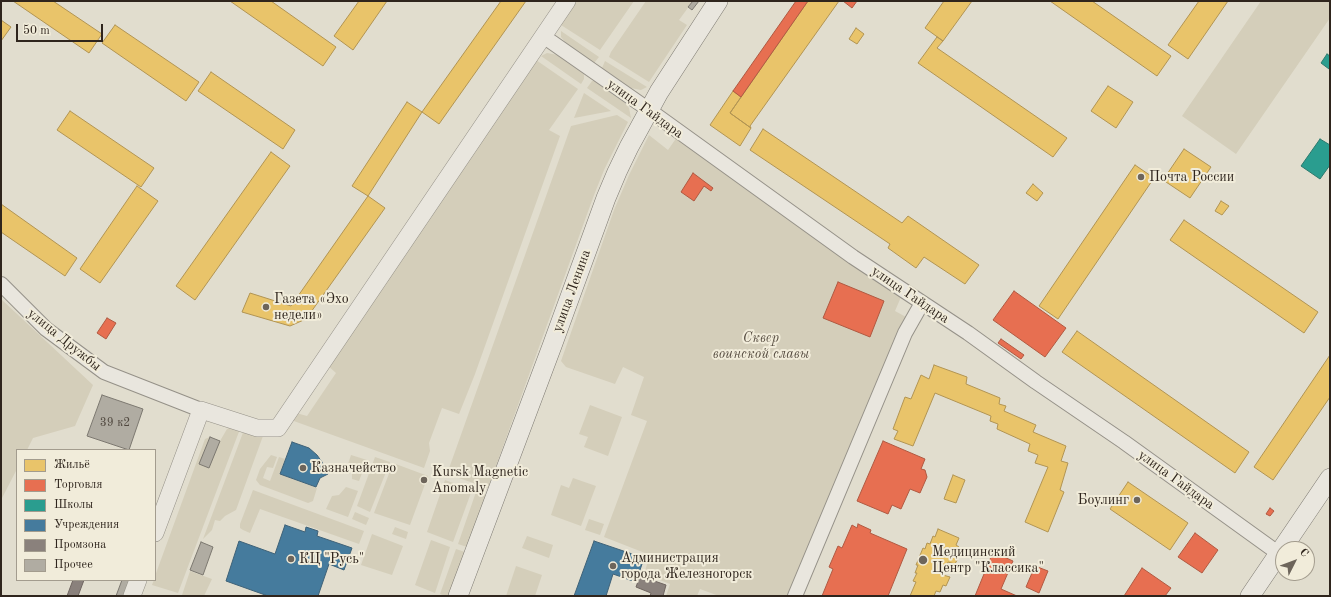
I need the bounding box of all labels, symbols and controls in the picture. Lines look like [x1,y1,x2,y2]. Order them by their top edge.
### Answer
scale bar [18,16,105,42]
text: 50 m [23,25,50,37]
street label: улица Гайдара [603,76,687,142]
place label: Почта России [1149,169,1234,185]
marker: Почта России [1136,172,1146,182]
street label: улица Ленина [549,247,595,335]
street label: улица Гайдара [868,263,952,327]
place label: Газета «Эхо недели» [274,291,349,324]
marker: Газета «Эхо недели» [261,302,271,312]
street label: улица Дружбы [24,305,104,375]
park label: Сквер воинской славы [713,330,809,362]
house number: 39 к2 [100,416,130,430]
street label: улица Гайдара [1134,447,1218,513]
legend [16,449,156,581]
text: Жильё [54,459,90,471]
place label: Казначейство [311,460,396,476]
marker: Казначейство [298,463,308,473]
place label: Kursk Magnetic Anomaly [432,464,528,496]
marker: Kursk Magnetic Anomaly [419,475,429,485]
text: Торговля [54,479,103,491]
place label: Боулинг [1077,492,1129,508]
marker: Боулинг [1132,495,1142,505]
text: Школы [54,499,93,511]
text: Учреждения [54,519,119,531]
text: Промзона [54,539,106,551]
north arrow [1275,541,1315,581]
place label: Медицинский Центр "Классика" [932,544,1044,576]
text: С [1297,547,1310,560]
place label: Администрация города Железногорск [621,550,752,582]
place label: КЦ "Русь" [299,551,364,567]
marker: КЦ "Русь" [286,554,296,564]
marker: Медицинский Центр "Классика" [917,554,929,566]
text: Прочее [54,559,93,571]
marker: Администрация города Железногорск [608,561,618,571]

